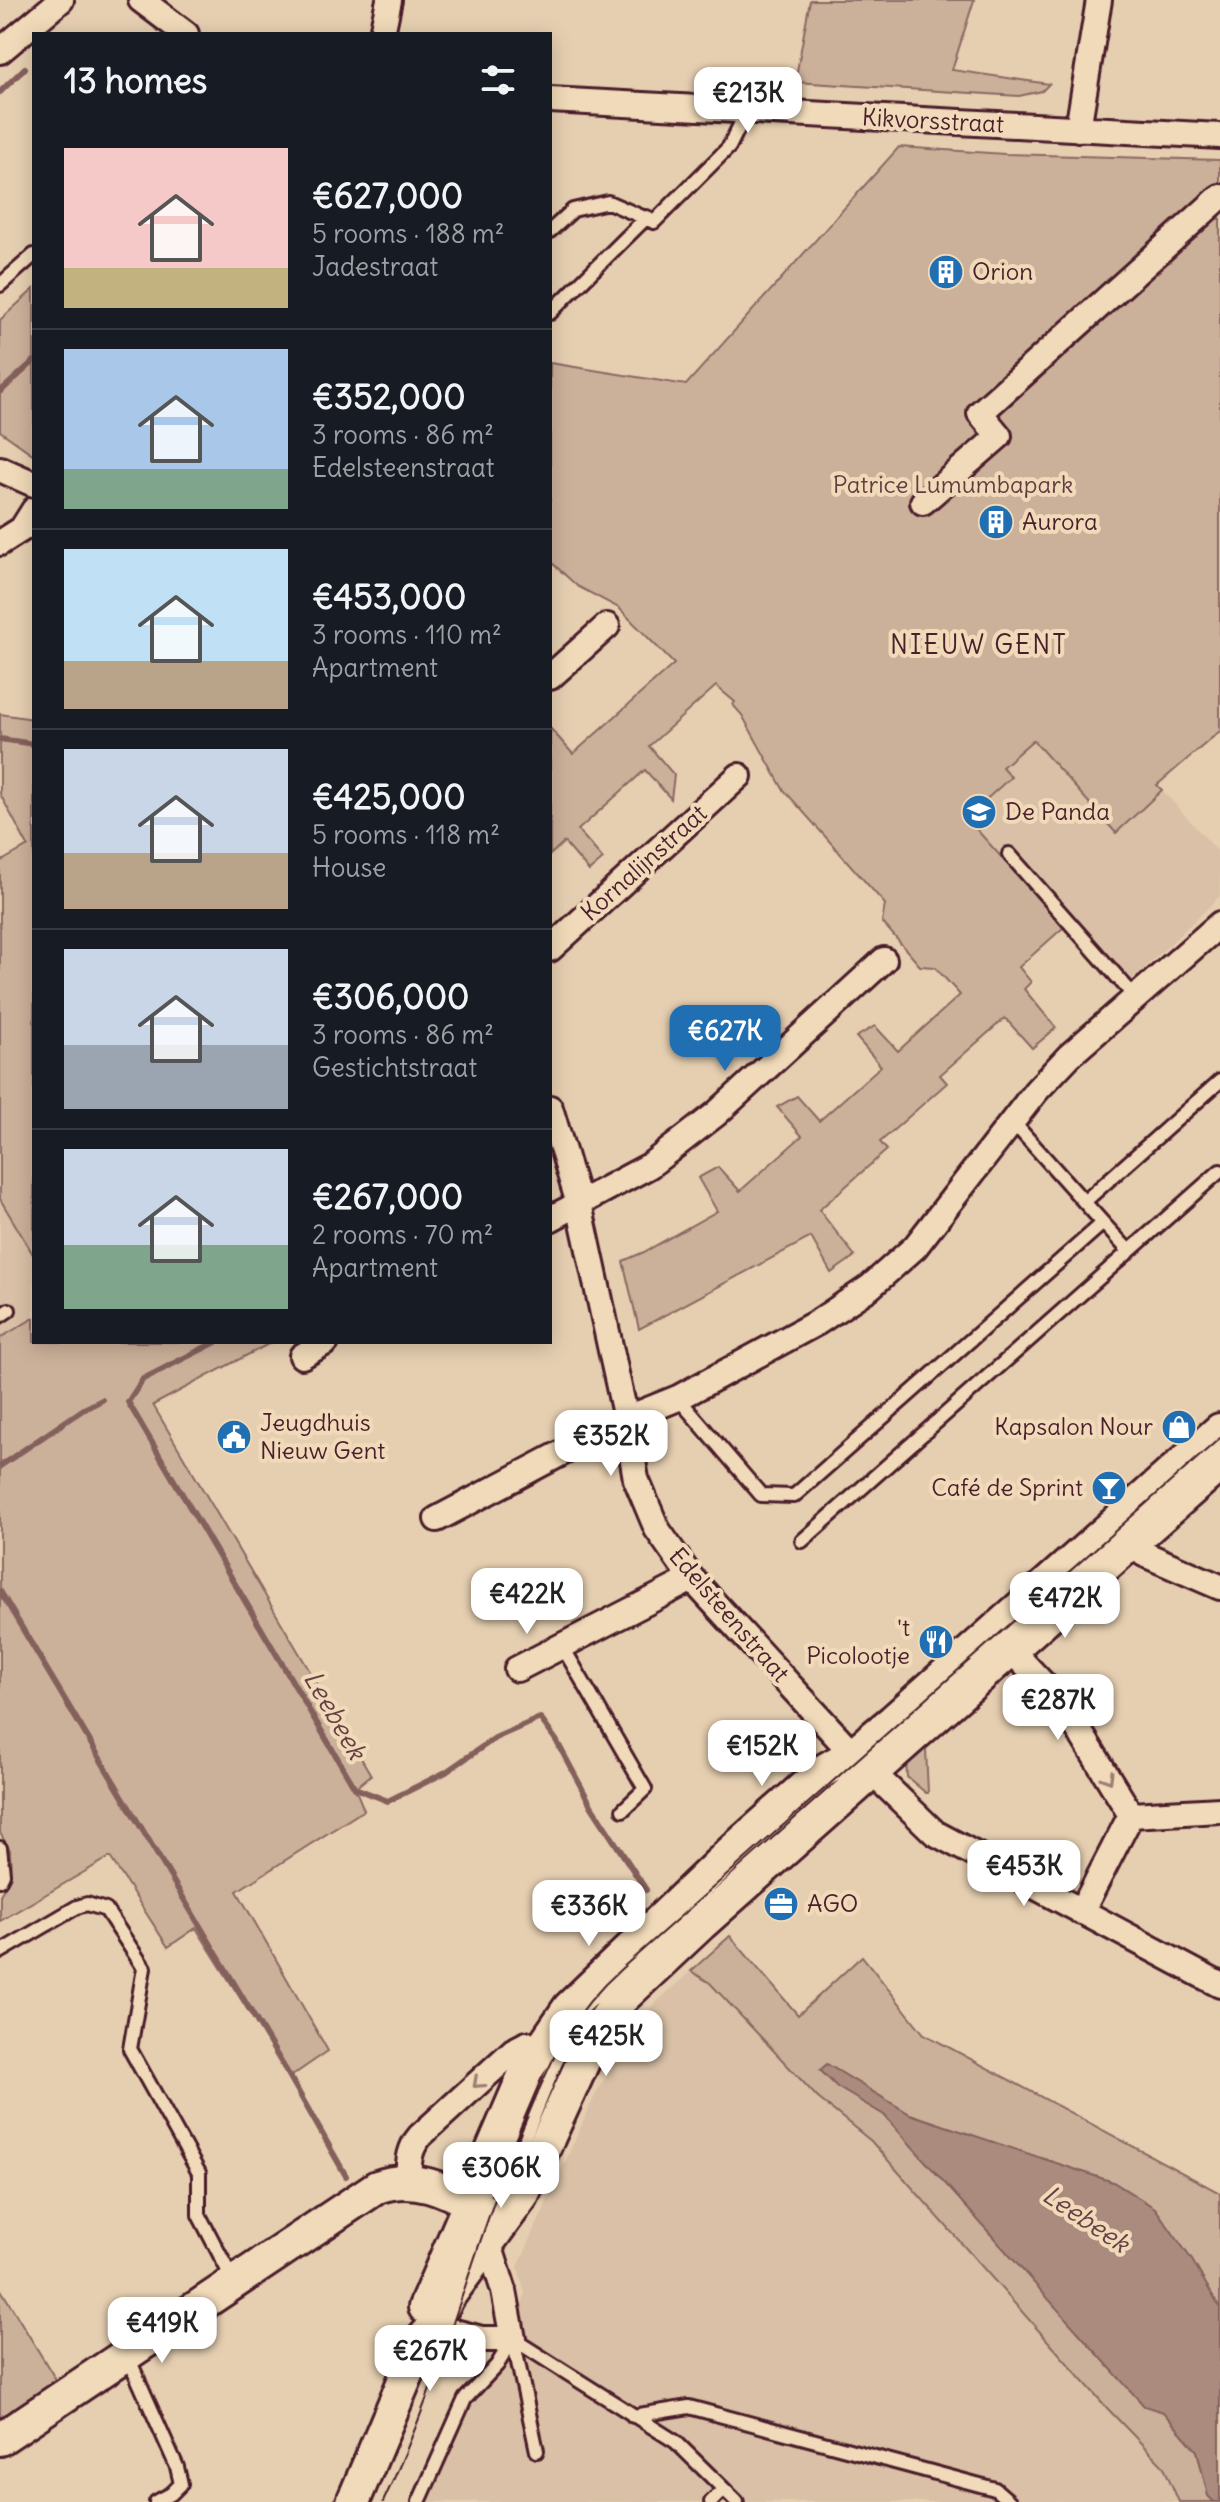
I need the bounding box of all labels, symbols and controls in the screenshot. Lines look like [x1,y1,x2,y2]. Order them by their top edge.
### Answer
icon: filters [476,58,520,102]
text: 13 homes [64,59,207,102]
pin: €213K [692,67,804,135]
text: €213K [712,76,784,109]
street label: Kikvorsstraat [861,101,1005,139]
text: €627,000 [312,174,463,217]
icon: home [128,180,224,276]
text: 5 rooms · 188 m² [312,217,505,250]
text: Jadestraat [312,250,438,283]
building icon: Orion [927,253,965,291]
place label: Orion [972,256,1033,286]
text: €352,000 [312,375,466,418]
icon: home [128,381,224,477]
text: 3 rooms · 86 m² [312,418,494,451]
text: Edelsteenstraat [312,451,495,484]
park label: Patrice Lumumbapark [833,469,1073,499]
building icon: Aurora [977,503,1015,541]
place label: Aurora [1022,506,1098,536]
text: €453,000 [312,575,466,618]
icon: home [128,581,224,677]
text: 3 rooms · 110 m² [312,618,502,651]
district label: NIEUW GENT [890,628,1068,661]
text: Apartment [312,651,438,684]
text: €425,000 [312,775,466,818]
icon: home [128,781,224,877]
school or university icon: De Panda [960,793,998,831]
place label: De Panda [1005,796,1110,826]
street label: Kornalijnstraat [574,798,713,927]
text: 5 rooms · 118 m² [312,818,500,851]
text: House [312,851,386,884]
text: €306,000 [312,975,469,1018]
icon: home [128,981,224,1077]
pin: €627K [669,1005,781,1073]
text: €627K [688,1014,762,1047]
text: 3 rooms · 86 m² [312,1018,494,1051]
text: Gestichtstraat [312,1051,477,1084]
text: €267,000 [312,1175,463,1218]
icon: home [128,1181,224,1277]
text: 2 rooms · 70 m² [312,1218,493,1251]
text: Apartment [312,1251,438,1284]
place label: Jeugdhuis Nieuw Gent [260,1407,385,1465]
shop icon: Kapsalon Nour [1160,1408,1198,1446]
pin: €352K [555,1410,667,1478]
place label: Kapsalon Nour [994,1411,1153,1441]
public building icon: Jeugdhuis Nieuw Gent [215,1418,253,1456]
text: €352K [573,1419,649,1452]
bar icon: Café de Sprint [1090,1469,1128,1507]
place label: Café de Sprint [931,1472,1083,1502]
street label: Edelsteenstraat [663,1541,796,1688]
pin: €422K [471,1568,583,1636]
pin: €472K [1009,1572,1121,1640]
text: €422K [489,1577,565,1610]
text: €472K [1028,1581,1102,1614]
place label: 't Picolootje [806,1612,910,1670]
restaurant icon: 't Picolootje [917,1623,955,1661]
water label: Leebeek [297,1664,375,1767]
pin: €287K [1002,1674,1114,1742]
text: €287K [1021,1683,1095,1716]
pin: €152K [706,1720,818,1788]
text: €152K [726,1729,798,1762]
one-way arrow [1099,1769,1114,1784]
pin: €453K [968,1840,1080,1908]
text: €453K [985,1849,1063,1882]
pin: €336K [533,1880,645,1948]
office icon: AGO [762,1885,800,1923]
place label: AGO [807,1888,858,1918]
text: €336K [550,1889,628,1922]
pin: €425K [550,2010,662,2078]
text: €425K [568,2019,644,2052]
one-way arrow [473,2073,488,2088]
pin: €306K [445,2142,557,2210]
text: €306K [461,2151,541,2184]
water label: Leebeek [1037,2178,1137,2260]
pin: €419K [106,2297,218,2365]
text: €419K [126,2306,198,2339]
pin: €267K [374,2325,486,2393]
text: €267K [393,2334,467,2367]

